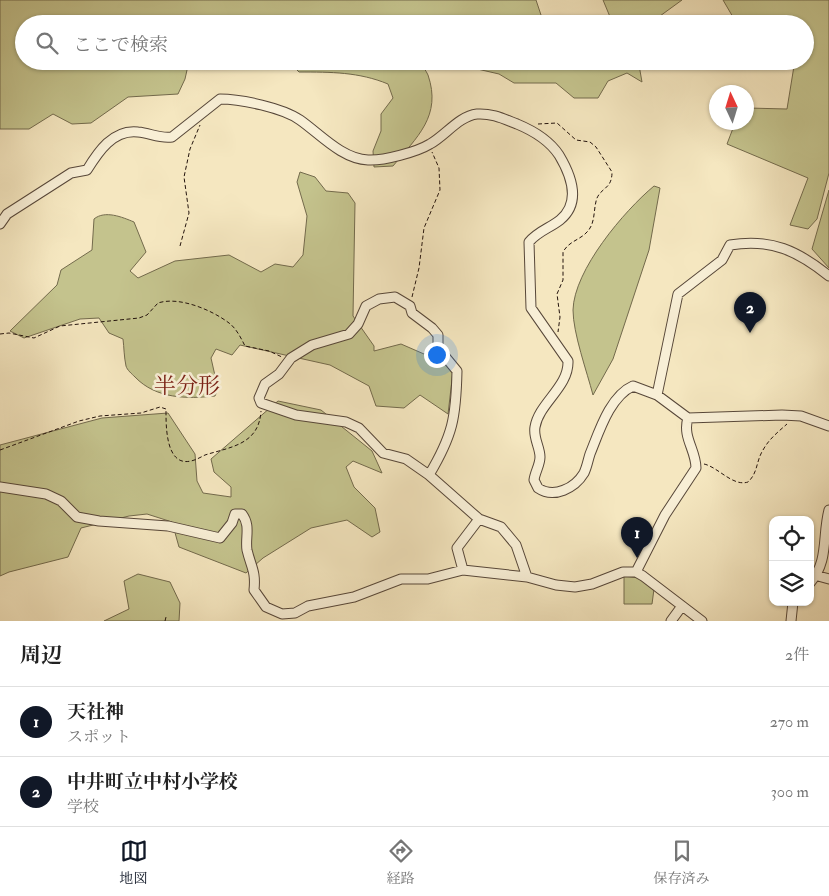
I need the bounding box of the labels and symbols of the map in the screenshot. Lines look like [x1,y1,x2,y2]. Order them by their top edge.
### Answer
north arrow [709,85,754,130]
pin: 2 [734,292,766,333]
your location [424,342,450,368]
district label: 半分形 [154,372,220,400]
pin: 1 [621,517,653,558]

